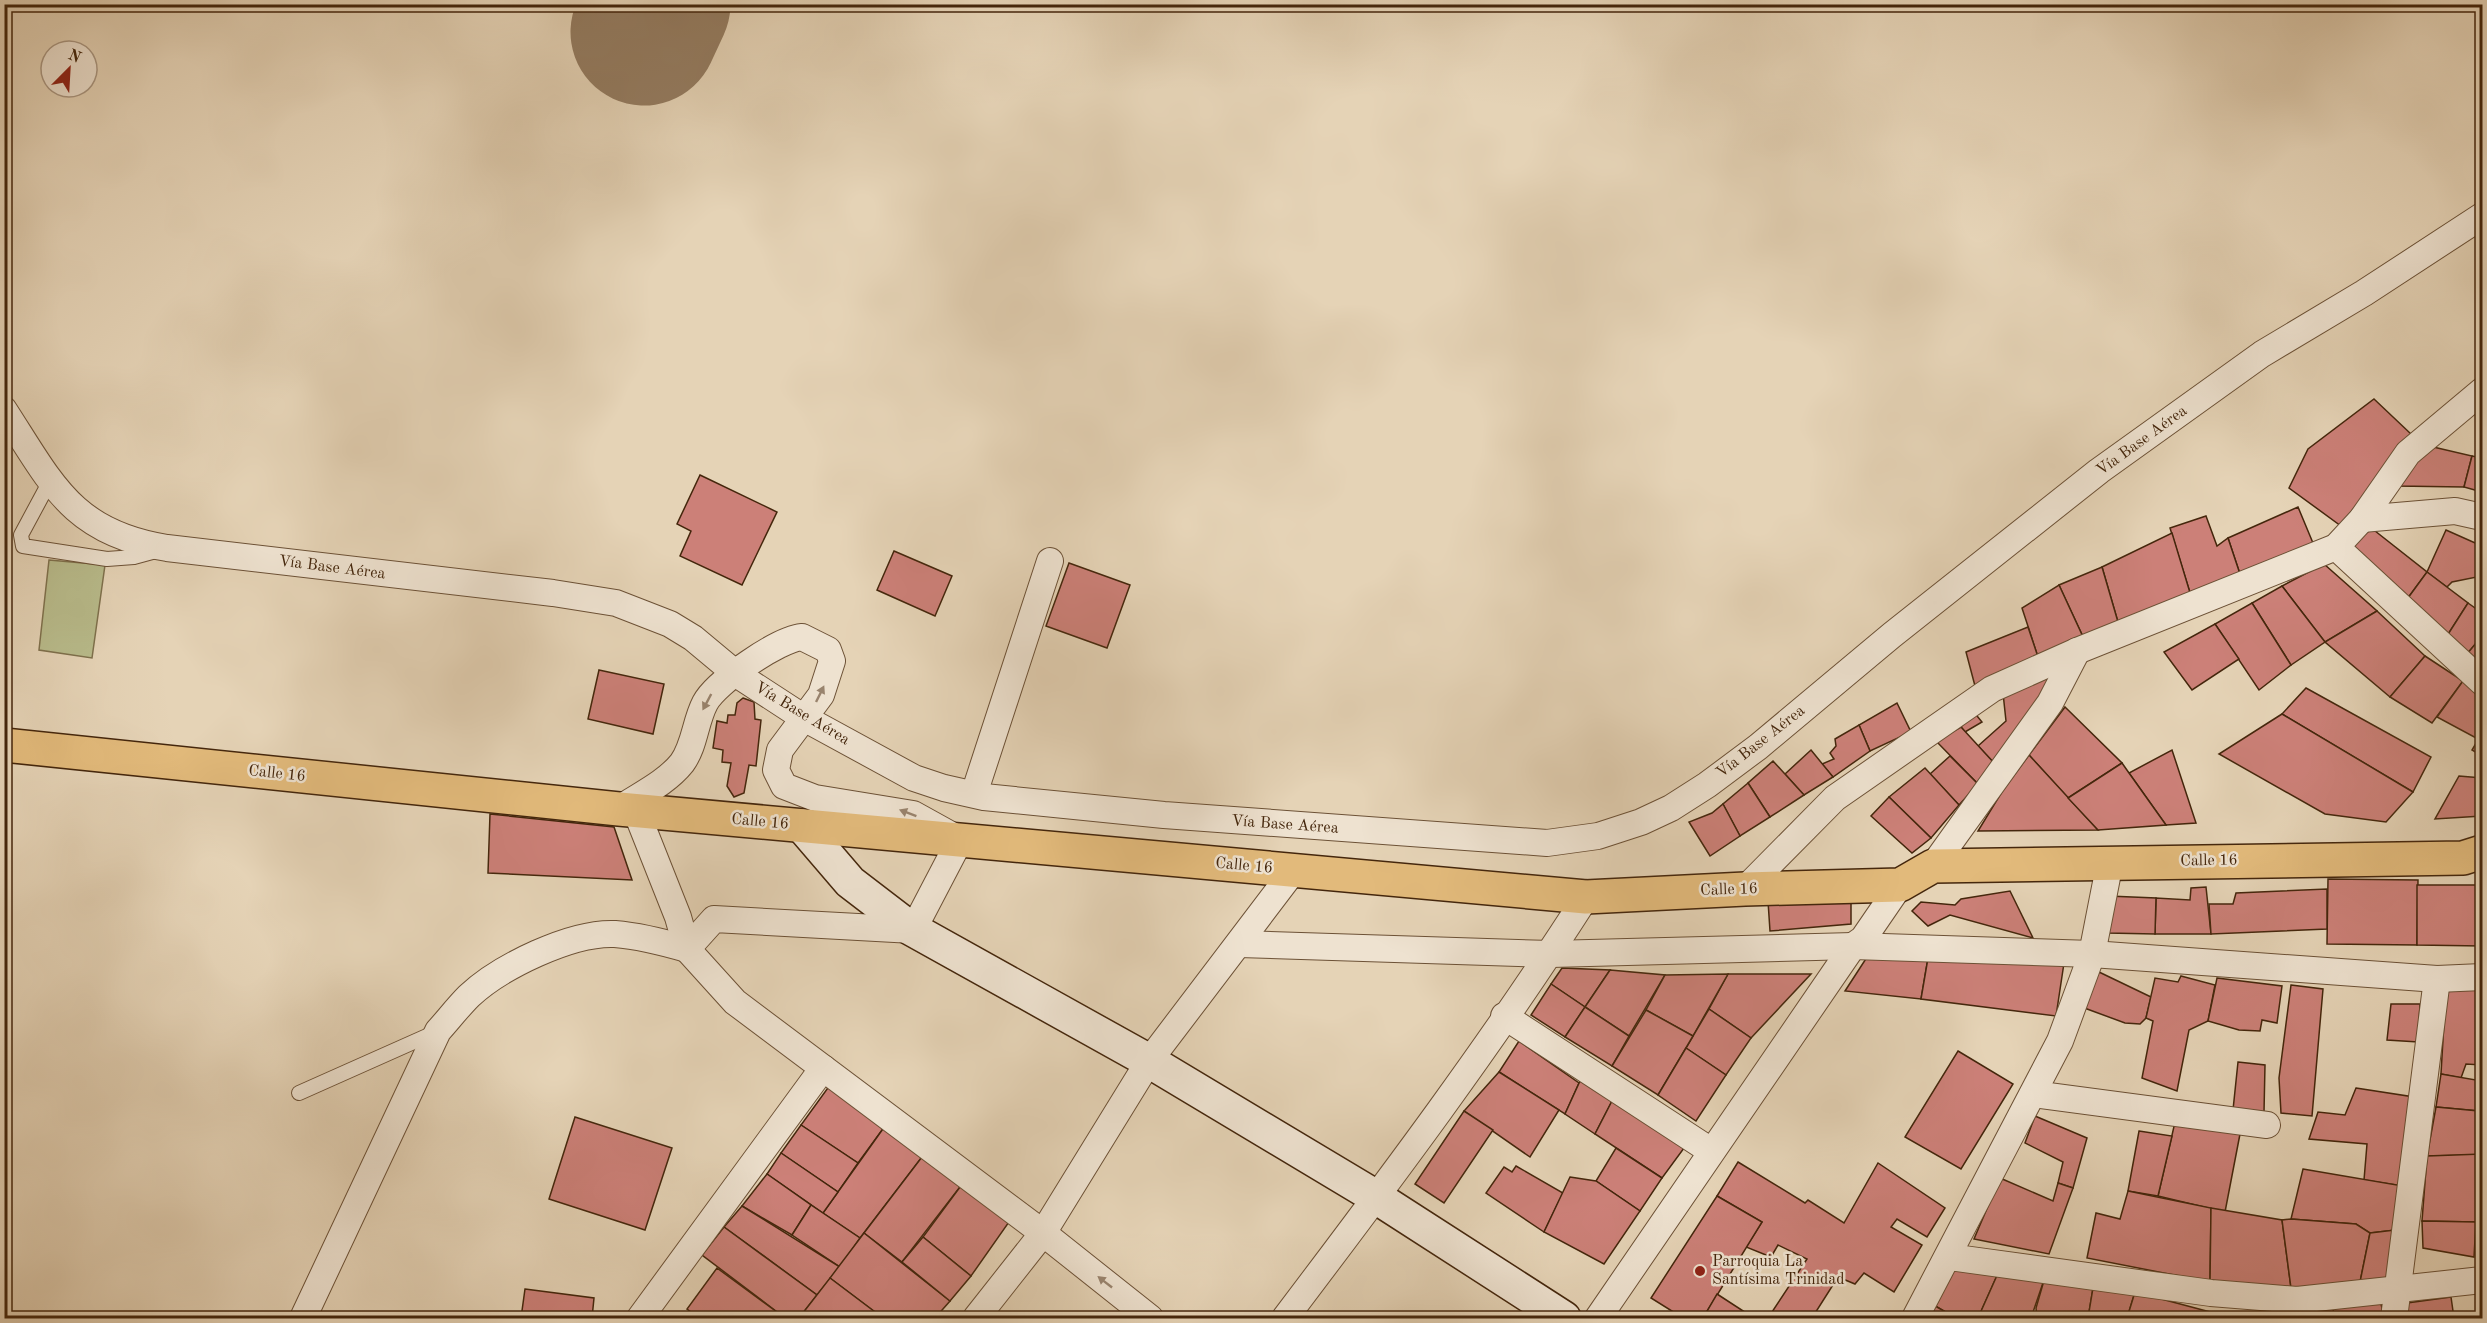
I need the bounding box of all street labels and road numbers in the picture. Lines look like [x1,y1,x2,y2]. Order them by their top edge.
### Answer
street label: Vía Base Aérea [2094,403,2190,479]
street label: Vía Base Aérea [278,554,386,583]
street label: Vía Base Aérea [752,679,852,749]
street label: Vía Base Aérea [1714,703,1808,781]
street label: Calle 16 [247,763,307,785]
street label: Calle 16 [731,812,789,832]
street label: Vía Base Aérea [1231,813,1339,837]
street label: Calle 16 [2180,852,2238,870]
street label: Calle 16 [1215,856,1273,876]
street label: Calle 16 [1700,881,1758,899]

